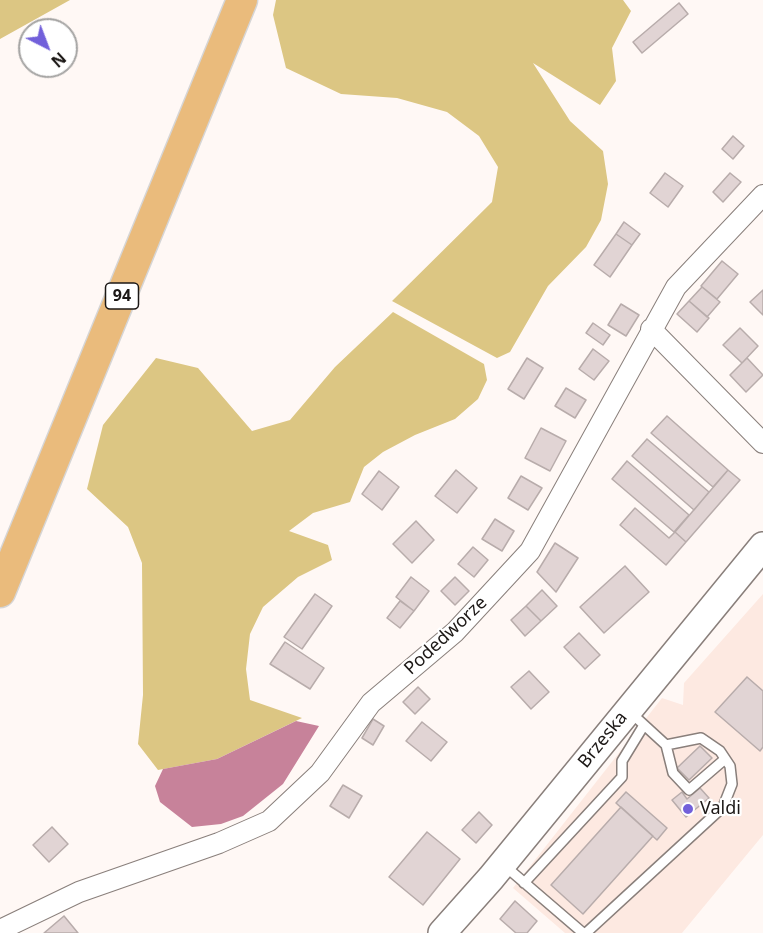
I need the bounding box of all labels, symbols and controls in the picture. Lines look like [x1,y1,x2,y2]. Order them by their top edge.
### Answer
north arrow [18,18,78,78]
text: N [47,47,71,72]
road number: 94 [106,283,138,309]
street label: Podedworze [400,592,492,680]
street label: Brzeska [574,708,632,772]
place label: Valdi [700,798,741,820]
marker: Valdi [681,802,695,816]

